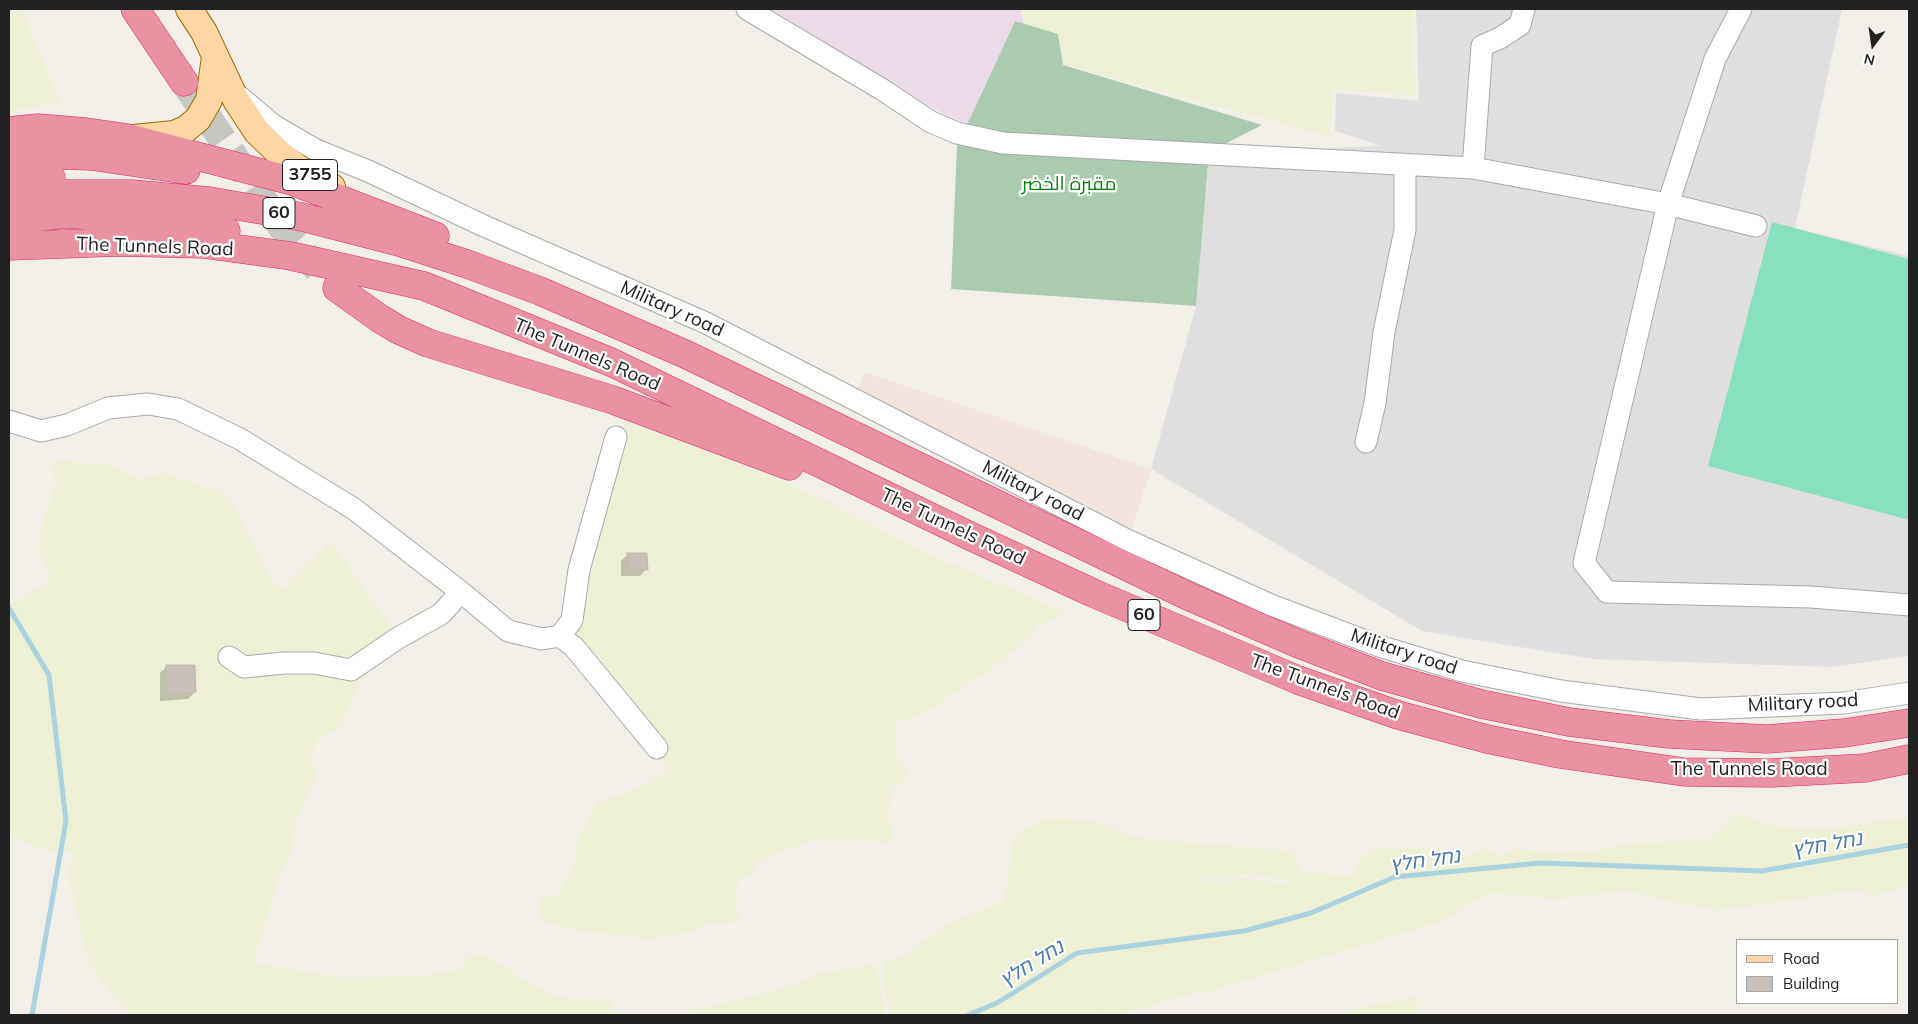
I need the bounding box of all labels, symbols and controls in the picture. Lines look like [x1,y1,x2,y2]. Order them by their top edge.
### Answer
north arrow [1848,20,1898,70]
text: N [1862,50,1877,70]
road number: 3755 [282,160,338,190]
park label: مقبرة الخضر [1022,173,1116,195]
road number: 60 [263,198,295,228]
street label: The Tunnels Road [76,233,234,261]
street label: Military road [617,276,727,342]
street label: The Tunnels Road [510,314,664,396]
street label: Military road [978,456,1088,526]
street label: The Tunnels Road [877,483,1029,571]
road number: 60 [1128,600,1160,630]
street label: Military road [1348,624,1460,680]
street label: The Tunnels Road [1247,649,1403,725]
street label: Military road [1747,689,1859,717]
street label: The Tunnels Road [1670,758,1828,780]
water label: נחל חלץ [1790,827,1864,863]
water label: נחל חלץ [1388,844,1462,878]
water label: נחל חלץ [996,935,1068,993]
legend [1736,939,1898,1004]
text: Road [1783,949,1820,968]
text: Building [1783,974,1839,993]

